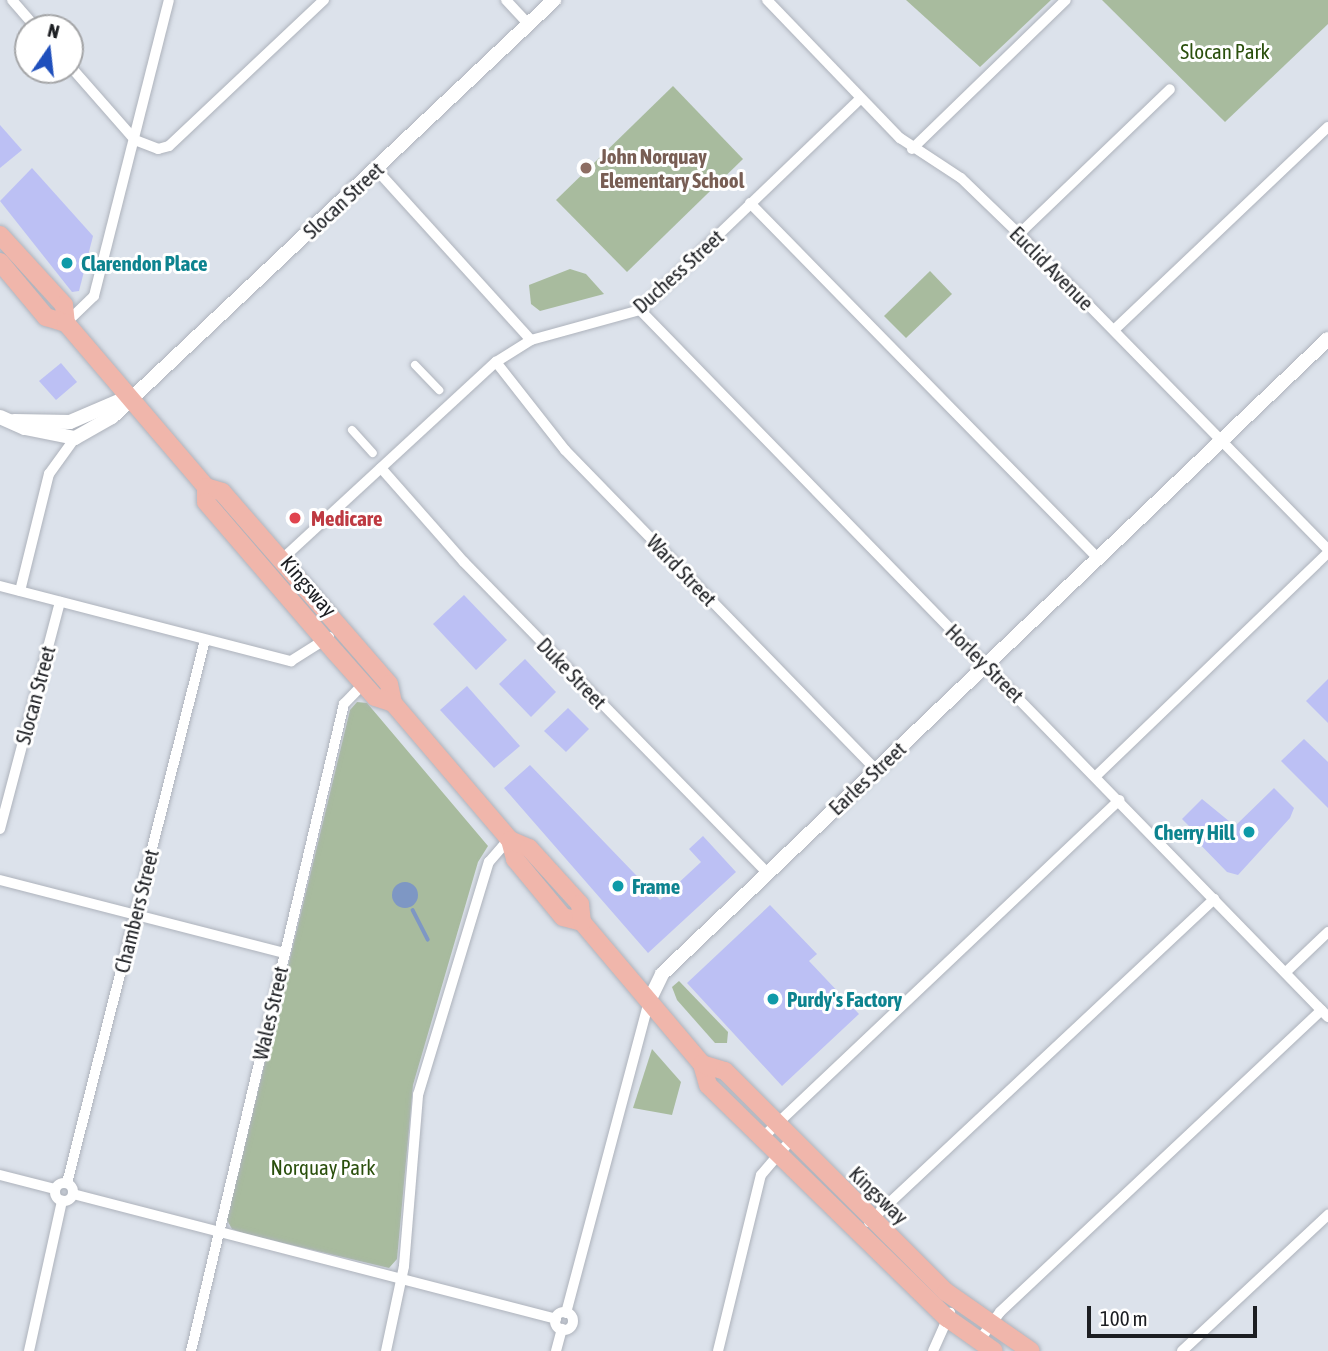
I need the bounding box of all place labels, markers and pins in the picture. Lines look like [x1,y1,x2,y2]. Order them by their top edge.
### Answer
place label: John Norquay Elementary School [600,143,744,193]
marker: John Norquay Elementary School [578,160,594,176]
place label: Clarendon Place [81,250,208,276]
marker: Clarendon Place [59,255,75,271]
place label: Medicare [311,505,383,531]
marker: Medicare [285,508,305,528]
place label: Cherry Hill [1154,819,1235,845]
marker: Cherry Hill [1241,824,1257,840]
place label: Frame [632,873,680,899]
marker: Frame [610,878,626,894]
place label: Purdy's Factory [787,986,902,1012]
marker: Purdy's Factory [765,991,781,1007]

